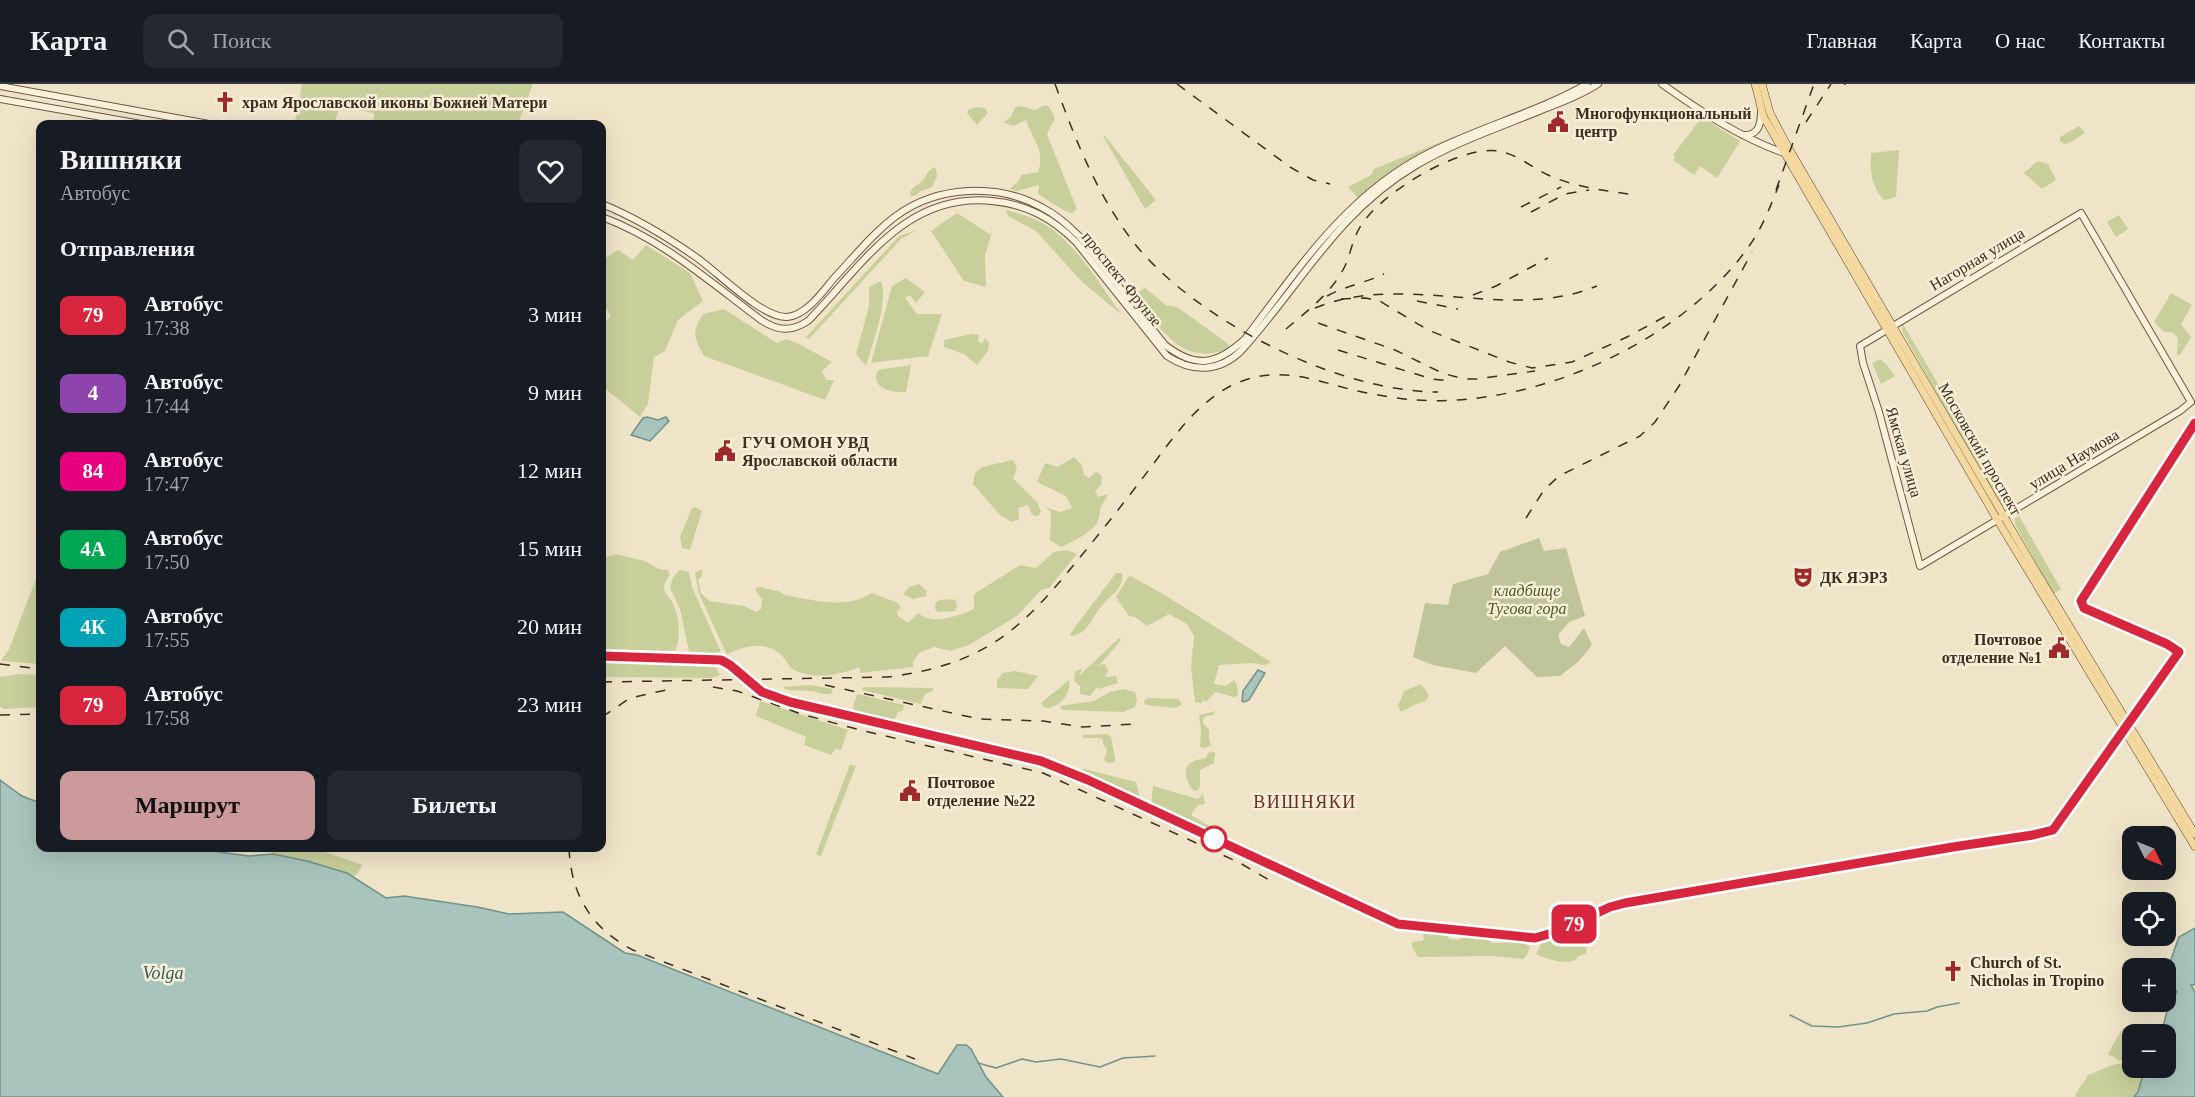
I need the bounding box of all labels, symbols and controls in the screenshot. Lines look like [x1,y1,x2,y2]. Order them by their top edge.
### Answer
search box [143,14,563,68]
text: Карта [30,25,107,56]
icon: search [164,25,197,58]
text: Поиск [212,28,271,53]
text: Главная [1807,29,1877,53]
text: Карта [1910,29,1962,53]
text: О нас [1995,29,2045,53]
text: Контакты [2078,29,2165,53]
church icon: храм Ярославской иконы Божией Матери [213,90,237,114]
place label: храм Ярославской иконы Божией Матери [242,94,548,112]
place label: Многофункциональный центр [1575,105,1751,141]
public building icon: Многофункциональный центр [1546,110,1570,134]
button: heart [519,140,582,203]
text: Вишняки [60,144,182,175]
text: Автобус [60,182,130,204]
street label: Нагорная улица [1927,224,2028,295]
street label: проспект Фрунзе [1078,228,1165,330]
text: Отправления [60,236,195,261]
text: Автобус [144,291,223,316]
text: 3 мин [528,302,582,327]
text: 79 [83,303,104,327]
text: 17:38 [144,317,190,339]
text: Автобус [144,369,223,394]
text: 9 мин [528,380,582,405]
street label: Московский проспект [1934,380,2025,519]
text: 4 [88,381,98,405]
text: 17:44 [144,395,190,417]
street label: Ямская улица [1882,405,1925,500]
street label: улица Наумова [2026,426,2122,493]
place label: ГУЧ ОМОН УВД Ярославской области [742,434,897,470]
public building icon: ГУЧ ОМОН УВД Ярославской области [713,439,737,463]
text: Автобус [144,447,223,472]
text: 12 мин [517,458,582,483]
text: 84 [83,459,104,483]
text: 17:47 [144,473,190,495]
text: Автобус [144,525,223,550]
text: 15 мин [517,536,582,561]
text: 4А [80,537,106,561]
text: 17:50 [144,551,190,573]
theatre icon: ДК ЯЭРЗ [1791,565,1815,589]
place label: ДК ЯЭРЗ [1820,569,1888,587]
park label: кладбище Тугова гора [1488,582,1566,618]
text: Автобус [144,603,223,628]
text: 20 мин [517,614,582,639]
text: 4К [80,615,106,639]
text: 17:55 [144,629,190,651]
place label: Почтовое отделение №1 [1942,631,2042,666]
public building icon: Почтовое отделение №1 [2047,636,2071,660]
text: Автобус [144,681,223,706]
text: 23 мин [517,692,582,717]
text: 79 [83,693,104,717]
text: 17:58 [144,707,190,729]
button: Маршрут [60,771,315,840]
button: Билеты [327,771,582,840]
place label: Почтовое отделение №22 [927,774,1035,809]
public building icon: Почтовое отделение №22 [898,779,922,803]
district label: ВИШНЯКИ [1253,792,1357,812]
unlabelled marker [1201,826,1227,852]
north arrow [2122,826,2176,880]
map controls [2122,826,2176,1078]
button: locate [2122,892,2176,946]
line badge: 79 [1547,904,1601,944]
text: 79 [1564,912,1585,936]
place label: Church of St. Nicholas in Tropino [1970,954,2104,990]
button: + [2122,958,2176,1012]
church icon: Church of St. Nicholas in Tropino [1941,959,1965,983]
water label: Volga [142,963,184,983]
button: − [2122,1024,2176,1078]

